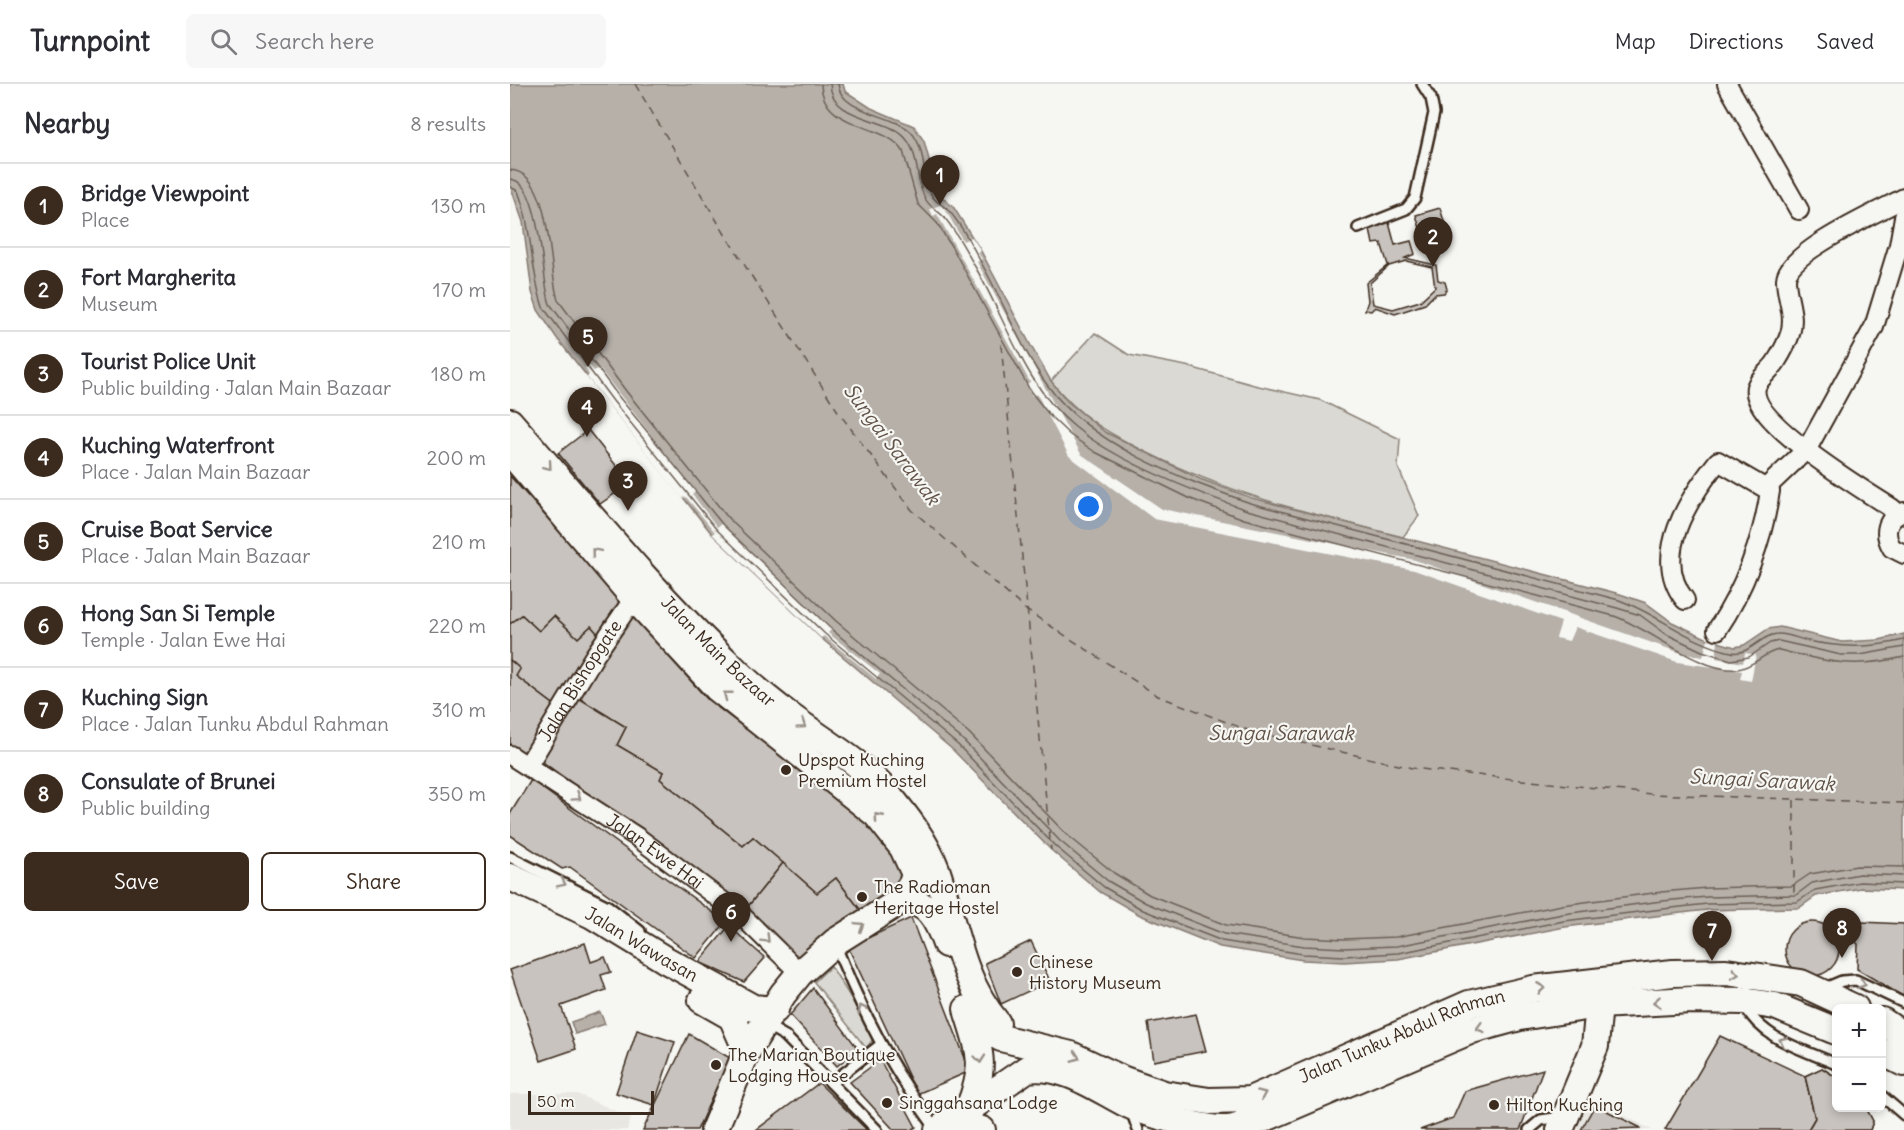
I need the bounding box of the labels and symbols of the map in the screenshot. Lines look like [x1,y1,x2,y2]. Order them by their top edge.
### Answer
pin: 1 [920,156,960,205]
pin: 2 [1414,218,1452,267]
pin: 5 [568,318,608,367]
water label: Sungai Sarawak [839,378,947,511]
pin: 4 [568,388,607,437]
one-way arrow [541,459,552,470]
pin: 3 [608,462,648,511]
your location [1074,492,1103,521]
one-way arrow [591,548,602,559]
street label: Jalan Main Bazaar [656,591,781,712]
street label: Jalan Bishopgate [533,615,627,746]
one-way arrow [722,692,733,703]
one-way arrow [795,718,806,729]
water label: Sungai Sarawak [1208,720,1356,745]
place label: Upspot Kuching Premium Hostel [798,748,927,792]
marker: Upspot Kuching Premium Hostel [779,763,793,777]
water label: Sungai Sarawak [1689,763,1837,796]
one-way arrow [570,790,581,801]
street label: Jalan Ewe Hai [602,808,708,894]
one-way arrow [874,814,885,824]
place label: The Radioman Heritage Hostel [874,875,999,919]
one-way arrow [556,876,567,888]
marker: The Radioman Heritage Hostel [855,890,869,904]
pin: 6 [712,892,750,942]
street label: Jalan Wawasan [582,901,702,987]
pin: 8 [1822,908,1862,958]
pin: 7 [1692,912,1732,961]
one-way arrow [854,922,864,934]
one-way arrow [758,932,769,943]
place label: Chinese History Museum [1029,950,1162,994]
marker: Chinese History Museum [1010,965,1024,979]
one-way arrow [1731,967,1740,979]
one-way arrow [1856,976,1867,989]
one-way arrow [1537,983,1546,995]
street label: Jalan Tunku Abdul Rahman [1295,984,1507,1088]
one-way arrow [1653,995,1662,1008]
one-way arrow [858,1005,869,1016]
one-way arrow [1475,1021,1486,1033]
one-way arrow [1778,1036,1789,1048]
place label: The Marian Boutique Lodging House [728,1043,896,1087]
one-way arrow [1070,1050,1081,1063]
one-way arrow [973,1054,986,1063]
marker: The Marian Boutique Lodging House [709,1058,723,1072]
scale bar [528,1088,654,1116]
one-way arrow [1255,1090,1266,1102]
place label: Singgahsana Lodge [899,1091,1058,1114]
place label: Hilton Kuching [1506,1093,1623,1116]
marker: Singgahsana Lodge [880,1096,894,1110]
marker: Hilton Kuching [1487,1098,1501,1112]

